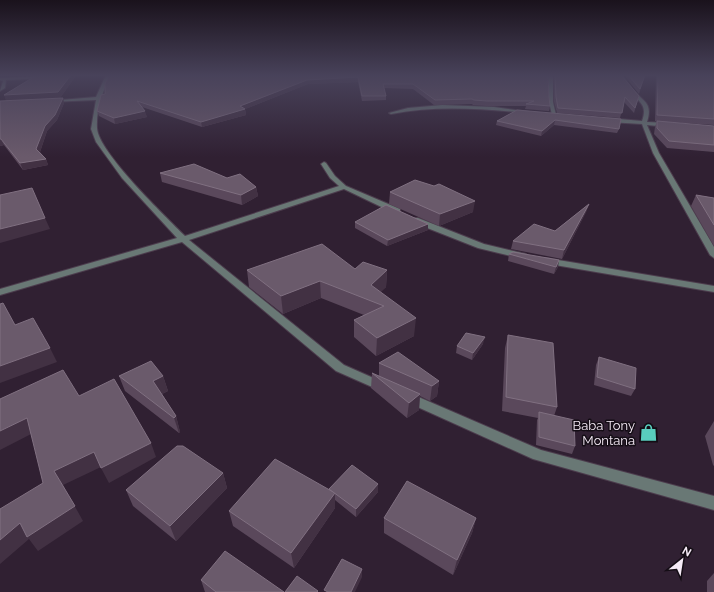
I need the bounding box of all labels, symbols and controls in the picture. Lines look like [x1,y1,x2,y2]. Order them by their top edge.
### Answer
place label: Baba Tony Montana [573,418,635,448]
shop icon: Baba Tony Montana [638,422,658,442]
north arrow [662,540,702,580]
text: N [680,544,694,560]

